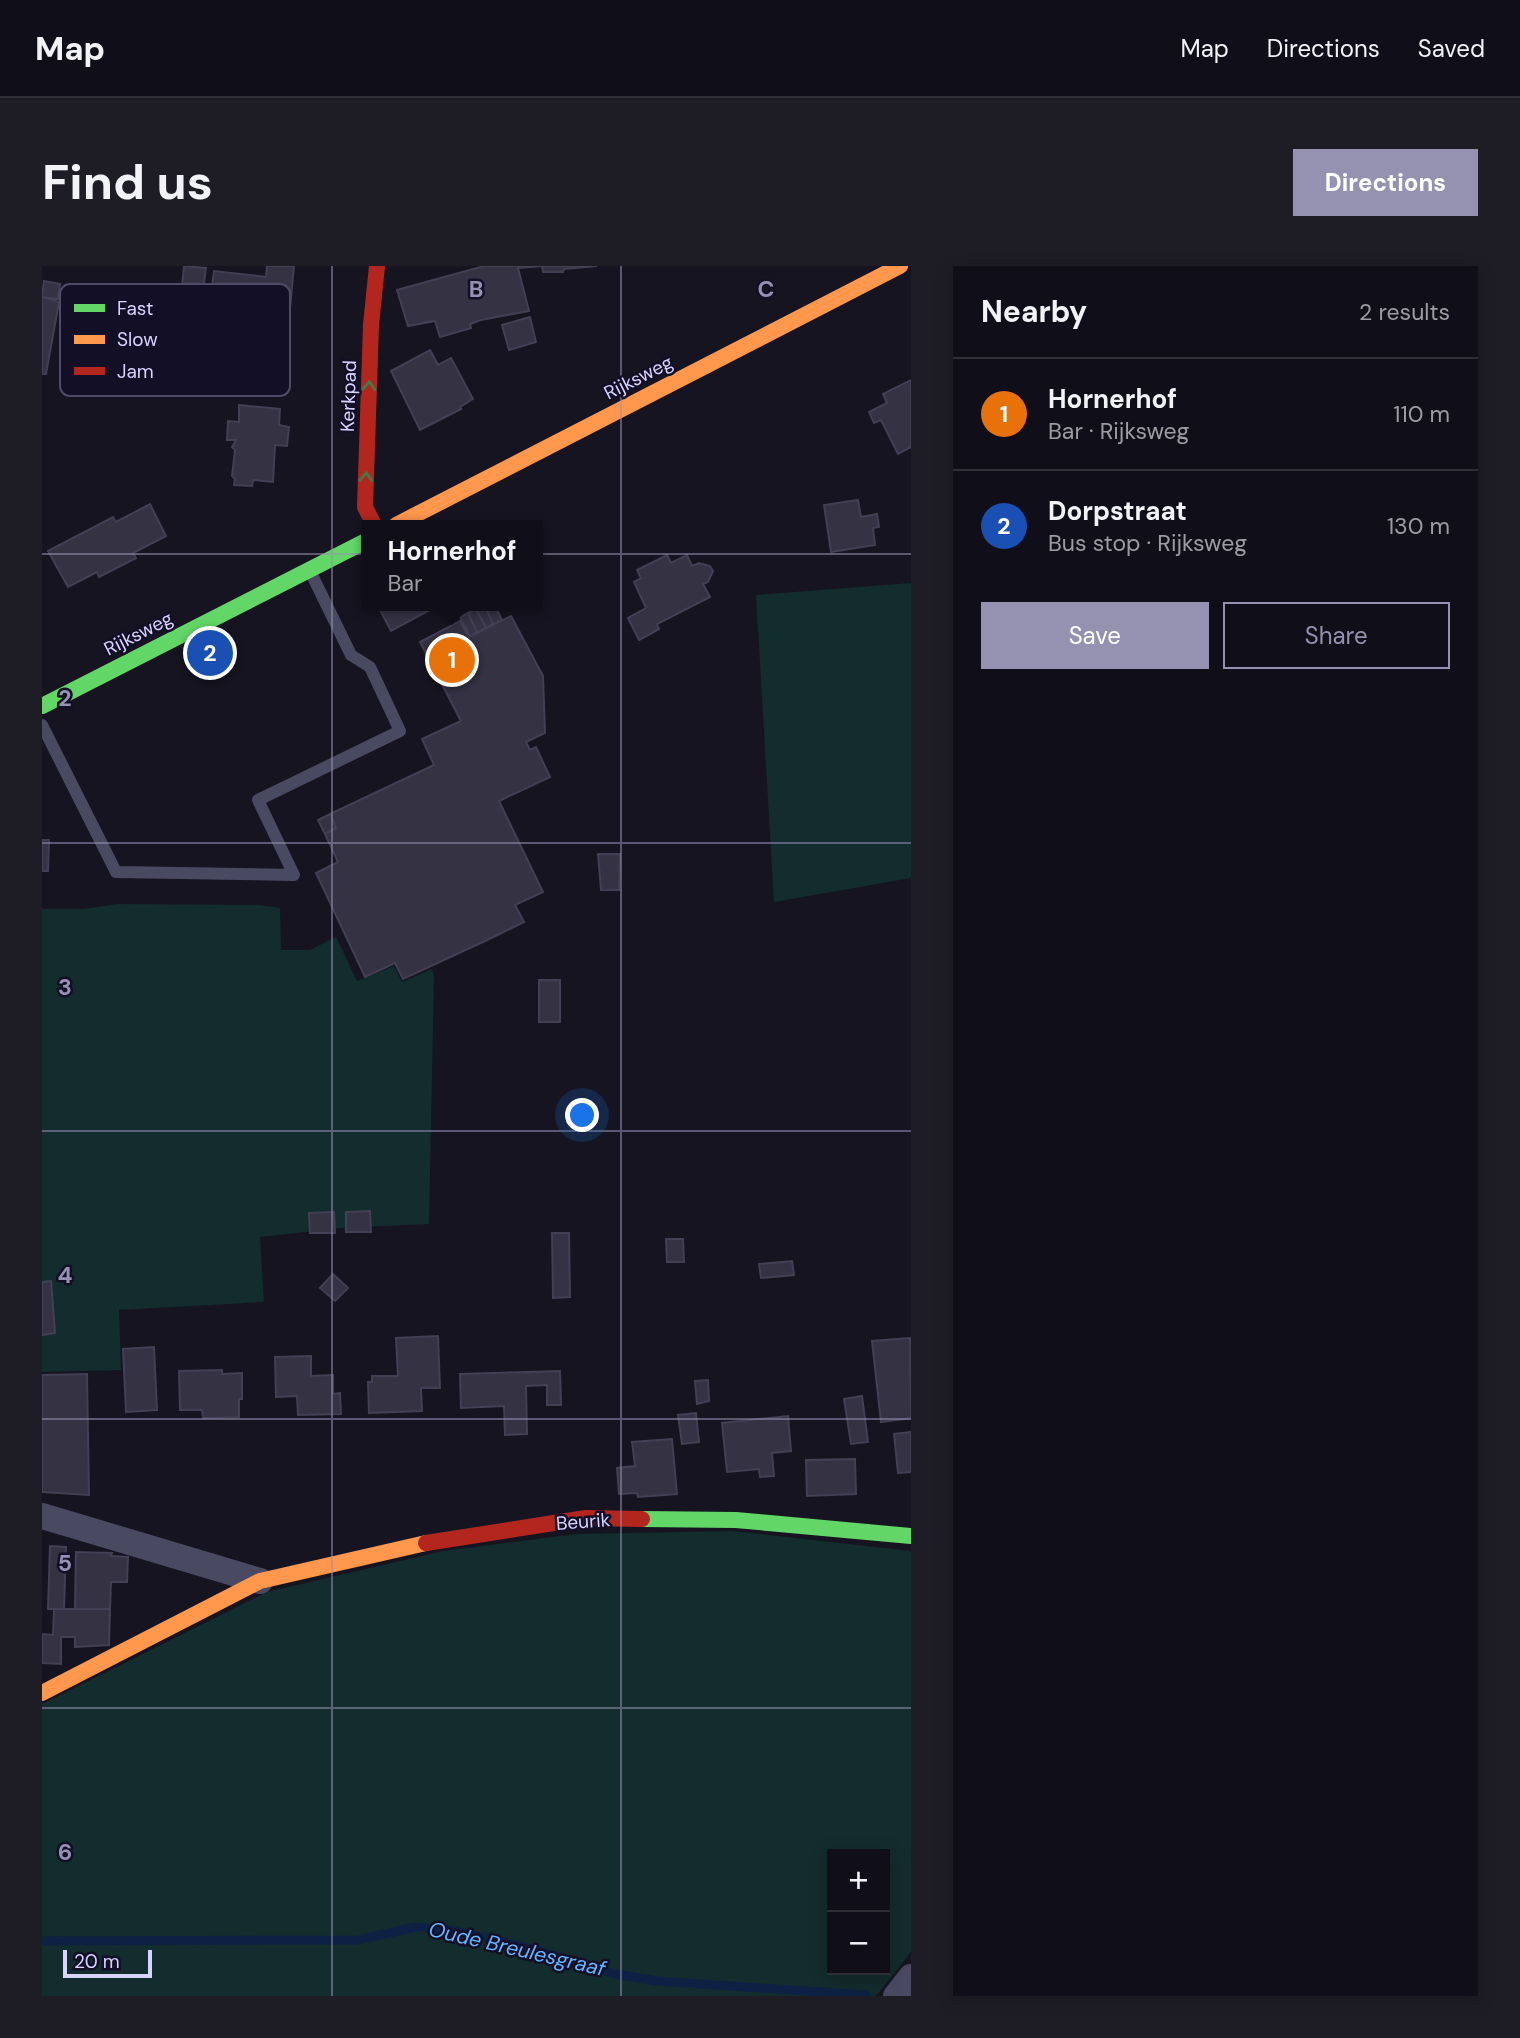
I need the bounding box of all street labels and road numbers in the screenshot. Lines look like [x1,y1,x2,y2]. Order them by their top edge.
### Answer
street label: Rijksweg [600,349,677,405]
street label: Kerkpad [335,360,362,432]
street label: Rijksweg [100,605,177,661]
street label: Beurik [555,1507,611,1536]

